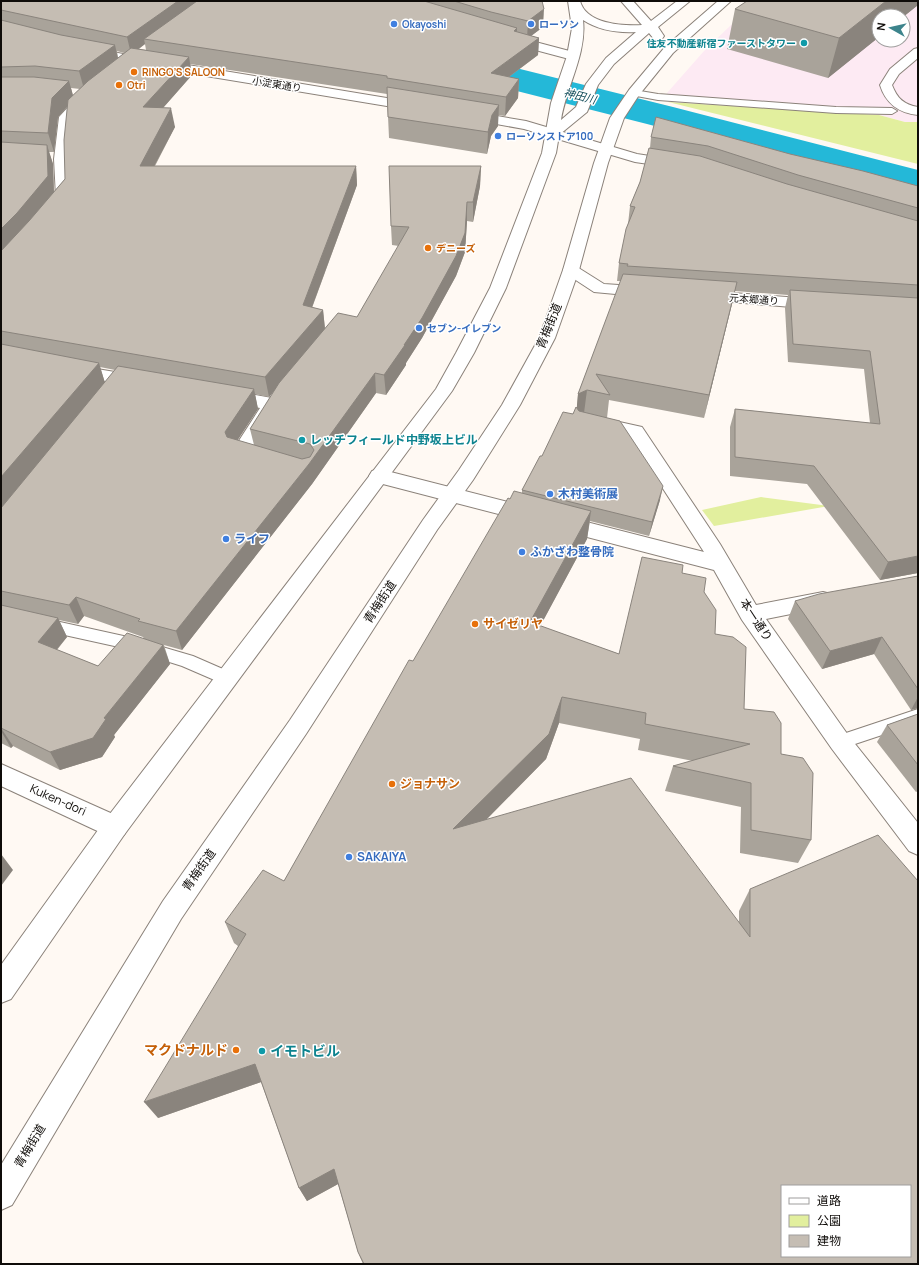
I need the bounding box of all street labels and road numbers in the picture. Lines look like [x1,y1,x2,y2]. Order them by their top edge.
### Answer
street label: 小淀東通り [251,73,303,95]
street label: 元本郷通り [729,290,779,308]
street label: 青梅街道 [532,300,565,351]
street label: 青梅街道 [359,577,400,626]
street label: 本一通り [736,595,777,644]
street label: Kuken-dori [27,780,89,820]
street label: 青梅街道 [178,845,219,894]
street label: 青梅街道 [10,1121,49,1171]

